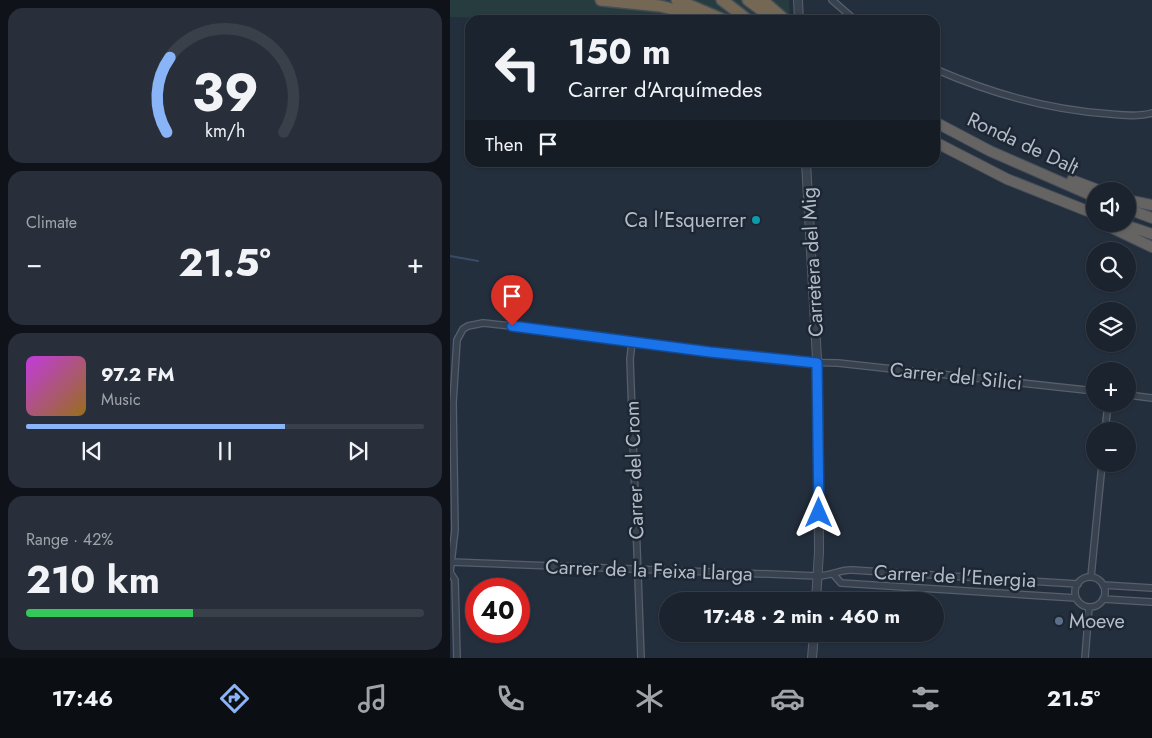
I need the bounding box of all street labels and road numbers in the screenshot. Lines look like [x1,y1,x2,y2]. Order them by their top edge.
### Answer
street label: Ronda de Dalt [962,105,1083,182]
street label: Carretera del Mig [794,186,831,337]
street label: Carrer del Silici [888,355,1024,398]
street label: Carrer del Crom [618,400,651,540]
street label: Carrer de la Feixa Llarga [545,552,753,589]
street label: Carrer de l'Energia [873,558,1037,595]

